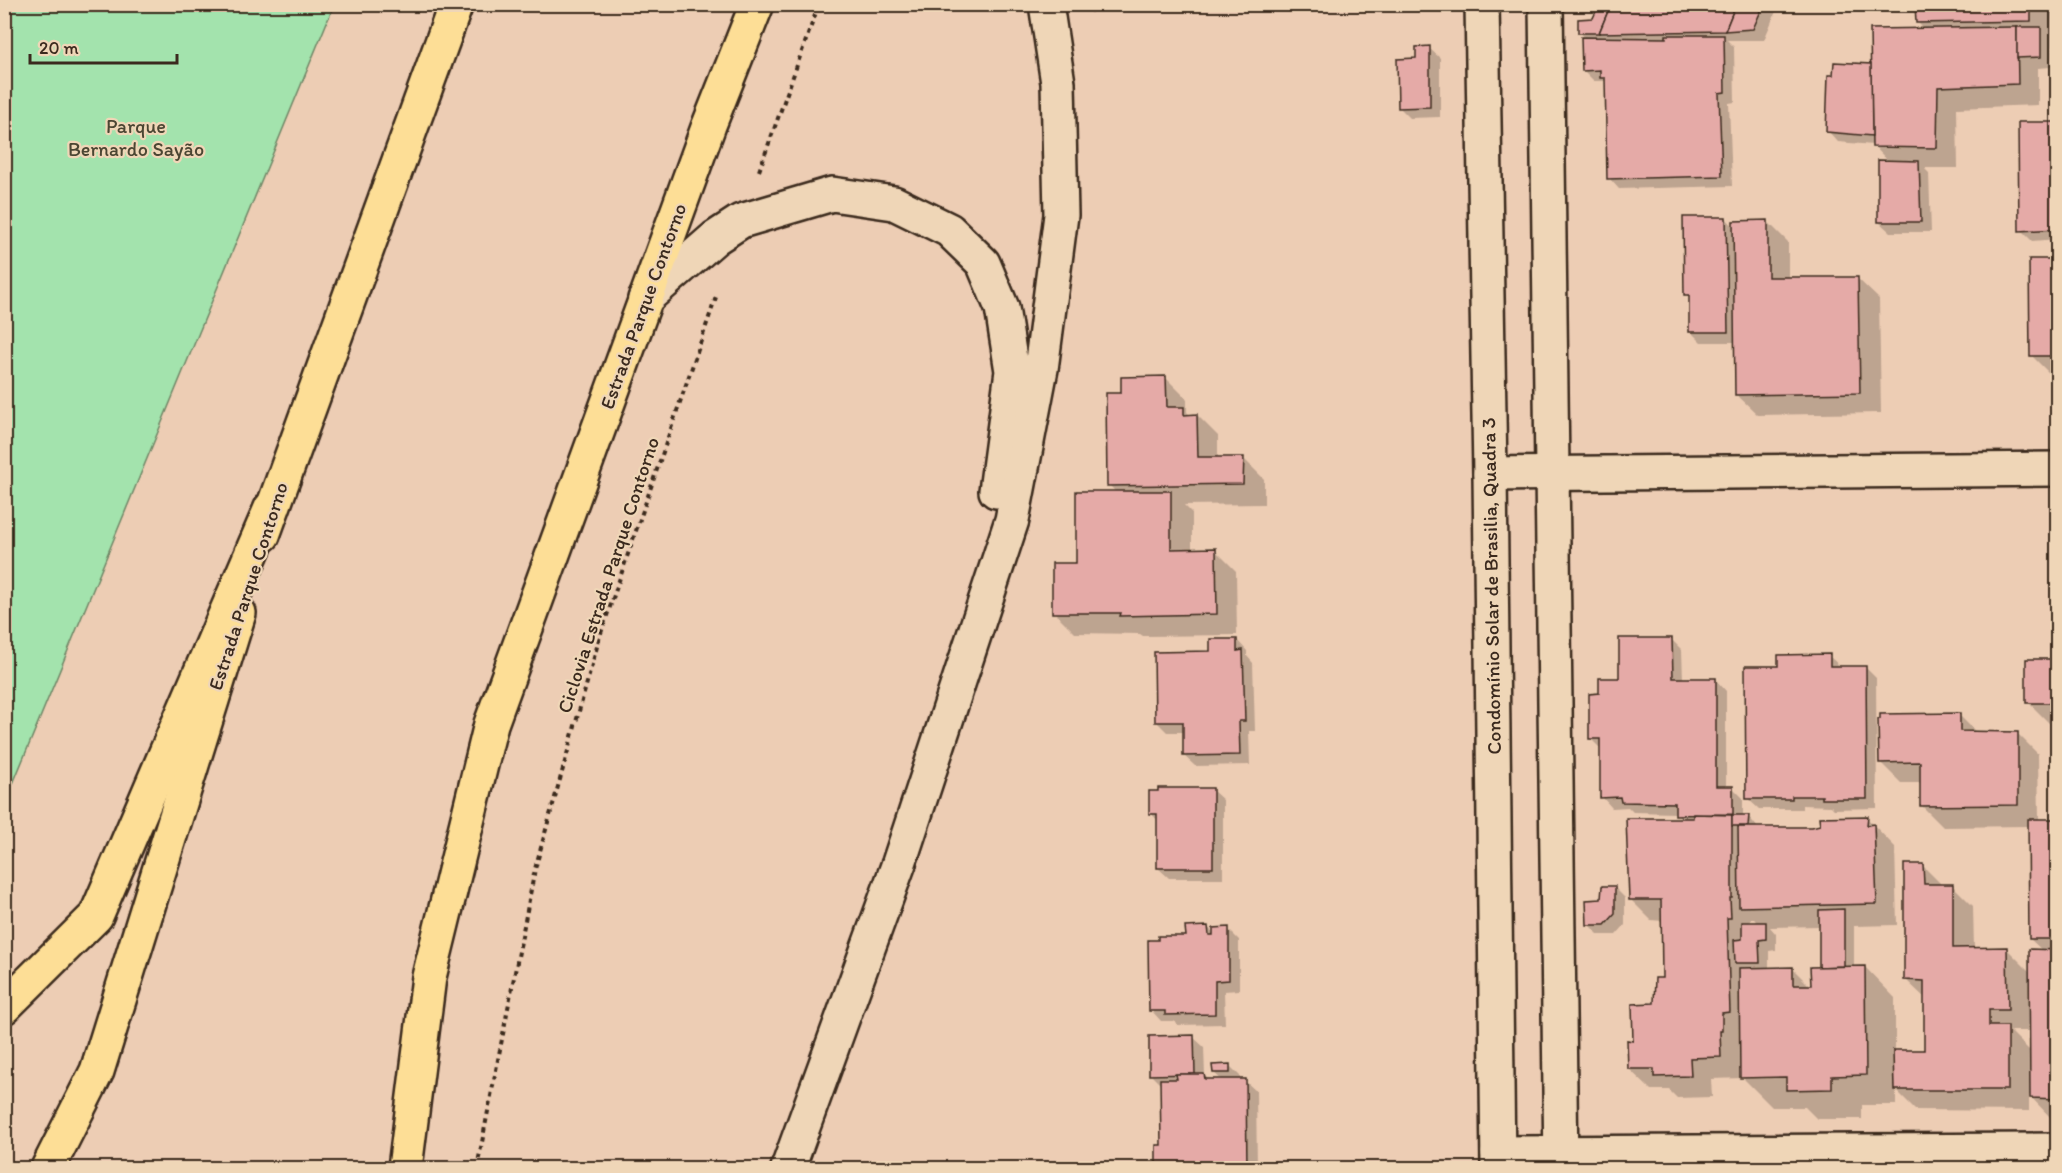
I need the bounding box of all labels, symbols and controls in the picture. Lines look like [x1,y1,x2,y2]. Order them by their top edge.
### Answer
scale bar [30,27,177,65]
text: 20 m [39,37,79,59]
park label: Parque Bernardo Sayão [68,114,204,161]
street label: Estrada Parque Contorno [595,200,691,412]
street label: Condomínio Solar de Brasilia, Quadra 3 [1476,417,1506,755]
street label: Ciclovia Estrada Parque Contorno [552,434,664,716]
street label: Estrada Parque Contorno [203,479,293,693]

